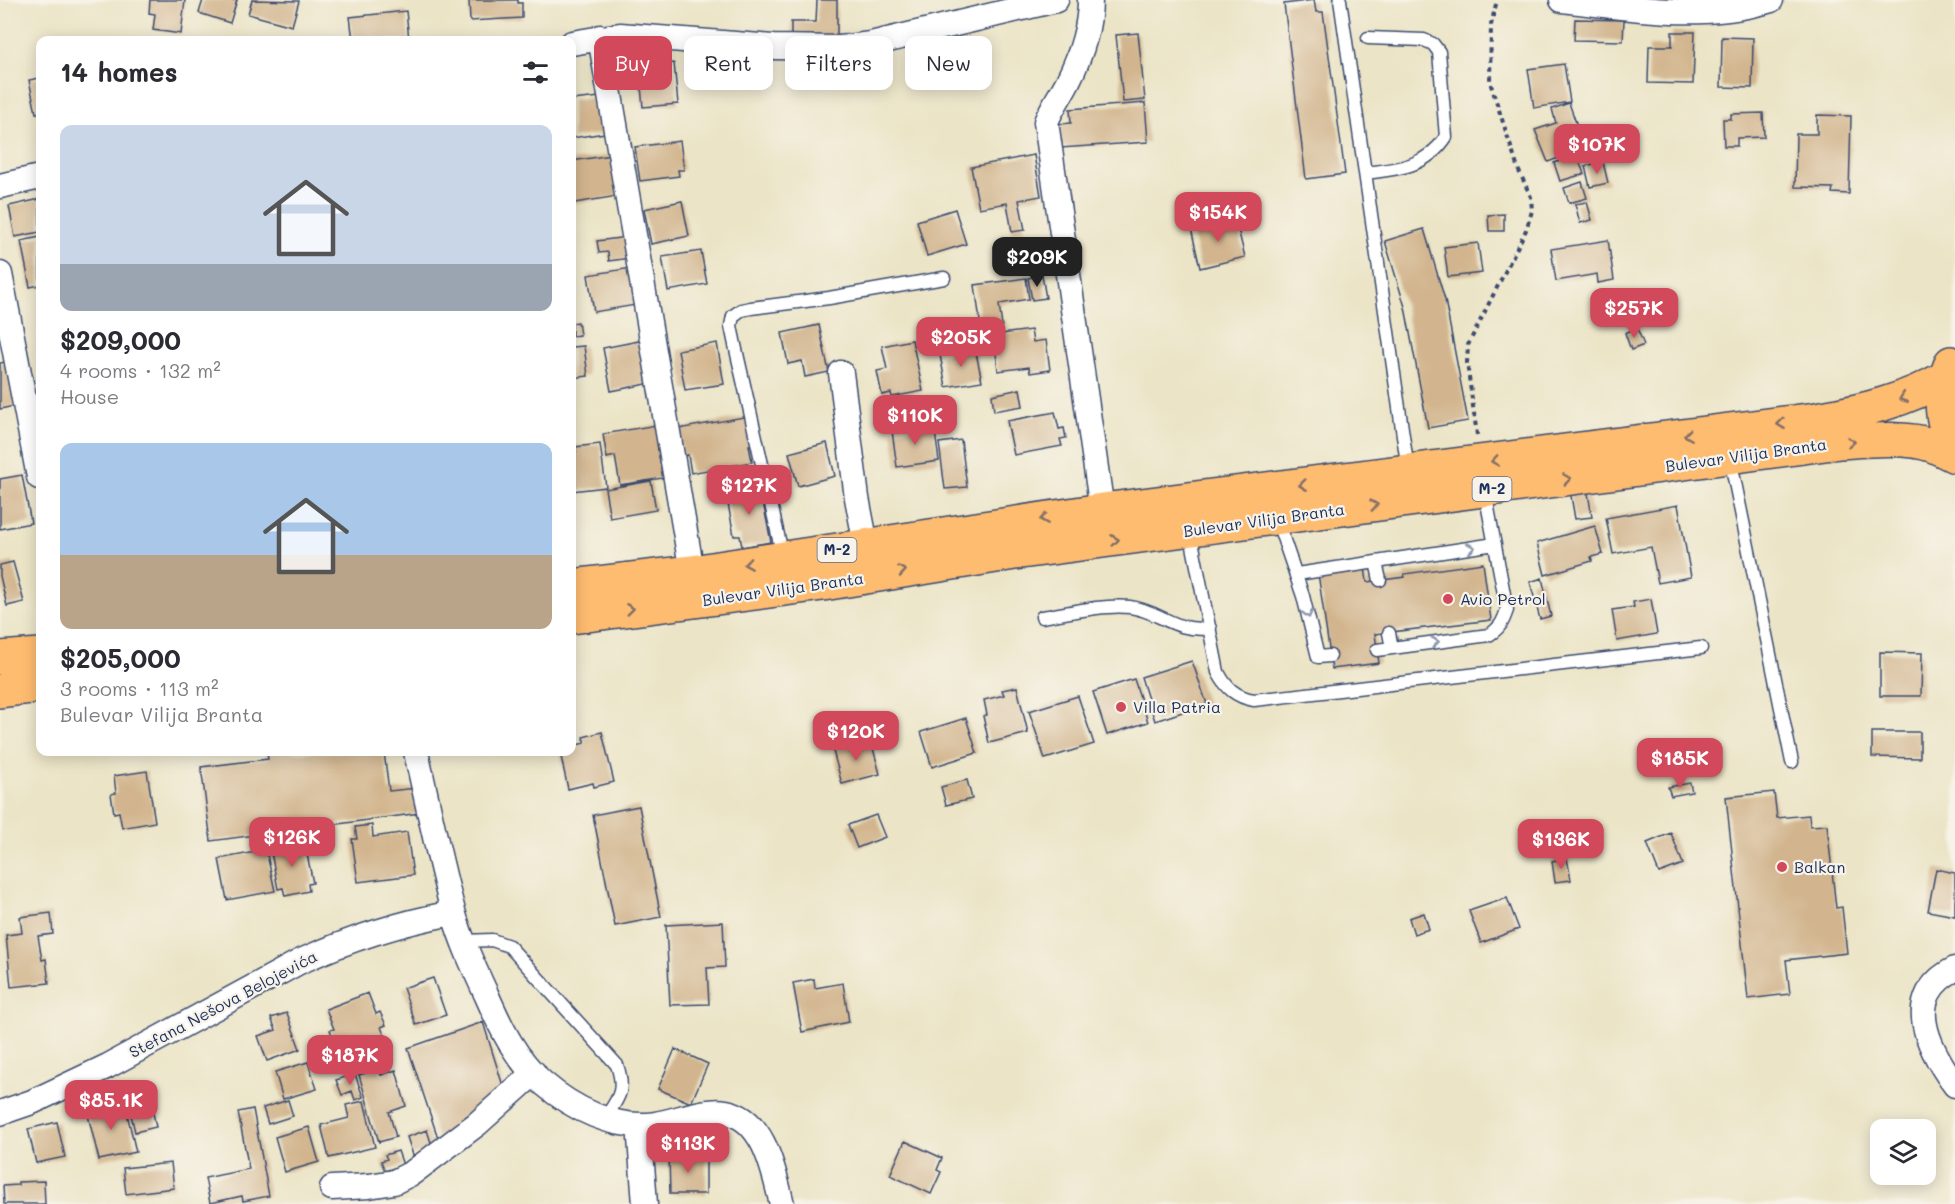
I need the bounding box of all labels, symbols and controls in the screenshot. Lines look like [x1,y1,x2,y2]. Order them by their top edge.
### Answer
chip: Buy [594,36,672,90]
chip: Rent [684,36,773,90]
chip: Filters [785,36,893,90]
chip: New [905,36,992,90]
text: 14 homes [60,55,178,89]
icon: filters [519,56,552,89]
pin: $107K [1555,124,1639,175]
text: $107K [1568,130,1626,156]
icon: home [252,164,360,272]
pin: $154K [1176,192,1260,243]
text: $154K [1189,198,1247,224]
pin: $209K [995,237,1079,288]
text: $209K [1006,243,1068,269]
pin: $257K [1592,288,1676,339]
text: $257K [1604,294,1664,320]
pin: $205K [919,317,1003,368]
text: $209,000 [60,323,181,357]
text: $205K [930,323,992,349]
text: 4 rooms · 132 m² [60,357,221,383]
text: House [60,383,119,409]
one-way arrow [1898,391,1909,403]
pin: $110K [873,395,957,446]
text: $110K [887,401,943,427]
one-way arrow [1777,417,1786,429]
one-way arrow [1684,428,1693,440]
street label: Bulevar Vilija Branta [1664,433,1828,476]
one-way arrow [1847,435,1856,448]
one-way arrow [1490,454,1500,466]
pin: $127K [707,465,791,516]
text: $127K [721,471,777,497]
one-way arrow [1563,473,1572,485]
road number: M-2 [1472,477,1512,501]
one-way arrow [1299,479,1308,491]
icon: home [252,482,360,590]
street label: Bulevar Vilija Branta [1182,498,1346,541]
one-way arrow [1369,500,1379,512]
one-way arrow [1039,512,1049,524]
one-way arrow [1111,534,1120,546]
road number: M-2 [818,538,856,562]
one-way arrow [1466,542,1476,554]
one-way arrow [743,557,752,569]
one-way arrow [897,566,906,578]
street label: Bulevar Vilija Branta [701,567,865,610]
place label: Avio Petrol [1460,588,1546,609]
marker: Avio Petrol [1441,592,1455,606]
one-way arrow [625,604,634,616]
one-way arrow [1301,608,1313,619]
one-way arrow [1430,636,1439,649]
text: $205,000 [60,641,181,675]
text: 3 rooms · 113 m² [60,675,219,701]
place label: Villa Patria [1133,696,1221,717]
marker: Villa Patria [1114,700,1128,714]
text: Bulevar Vilija Branta [60,701,263,727]
pin: $120K [814,711,898,762]
text: $120K [827,717,885,743]
pin: $185K [1638,738,1722,789]
text: $185K [1651,744,1709,770]
pin: $126K [250,817,334,868]
pin: $136K [1519,819,1603,870]
text: $126K [263,823,321,849]
text: $136K [1532,825,1590,851]
place label: Balkan [1794,856,1845,877]
marker: Balkan [1775,860,1789,874]
street label: Stefana Nešova Belojevića [125,945,320,1062]
pin: $187K [308,1035,392,1086]
text: $187K [321,1041,379,1067]
pin: $85.1K [62,1080,160,1131]
text: $85.1K [79,1086,143,1112]
map controls [1870,1119,1936,1185]
button: layers [1870,1119,1936,1185]
pin: $113K [646,1123,730,1174]
text: $113K [660,1129,716,1155]

